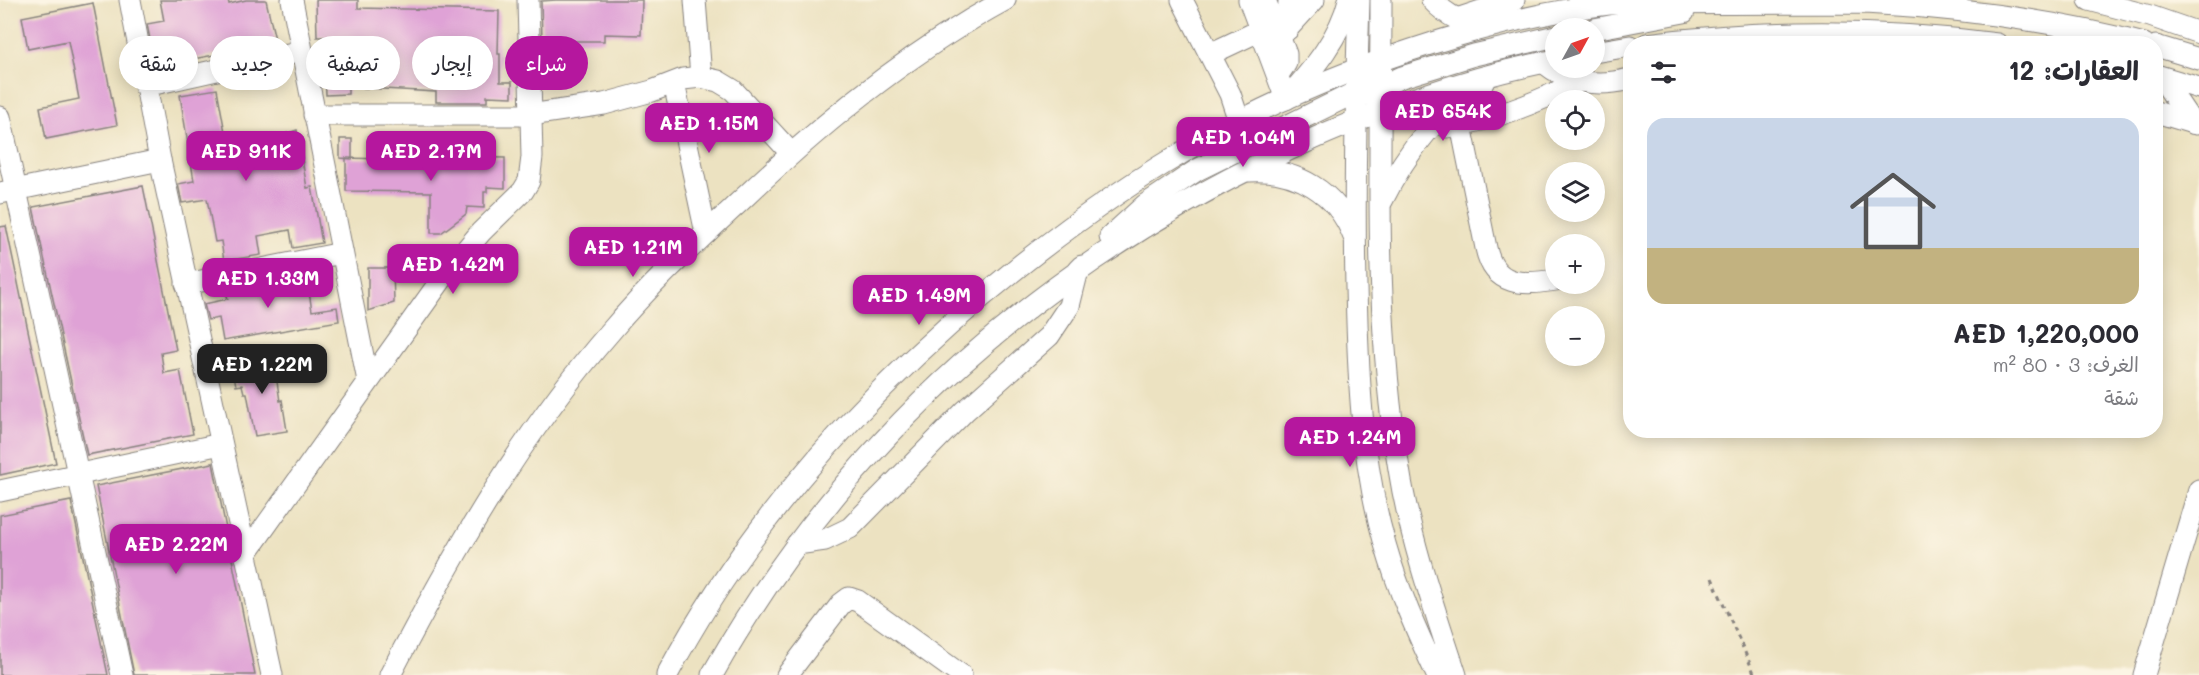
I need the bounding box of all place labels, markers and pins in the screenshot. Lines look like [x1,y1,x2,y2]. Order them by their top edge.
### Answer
pin: AED 654K [1381,91,1505,142]
pin: AED 1.15M [640,103,778,154]
pin: AED 1.04M [1174,117,1312,168]
pin: AED 911K [184,131,308,182]
pin: AED 2.17M [362,131,500,182]
pin: AED 1.21M [564,227,702,278]
pin: AED 1.42M [384,244,522,295]
pin: AED 1.33M [199,258,337,309]
pin: AED 1.49M [850,275,988,326]
pin: AED 1.22M [193,344,331,395]
pin: AED 1.24M [1281,417,1419,468]
pin: AED 2.22M [107,524,245,575]

